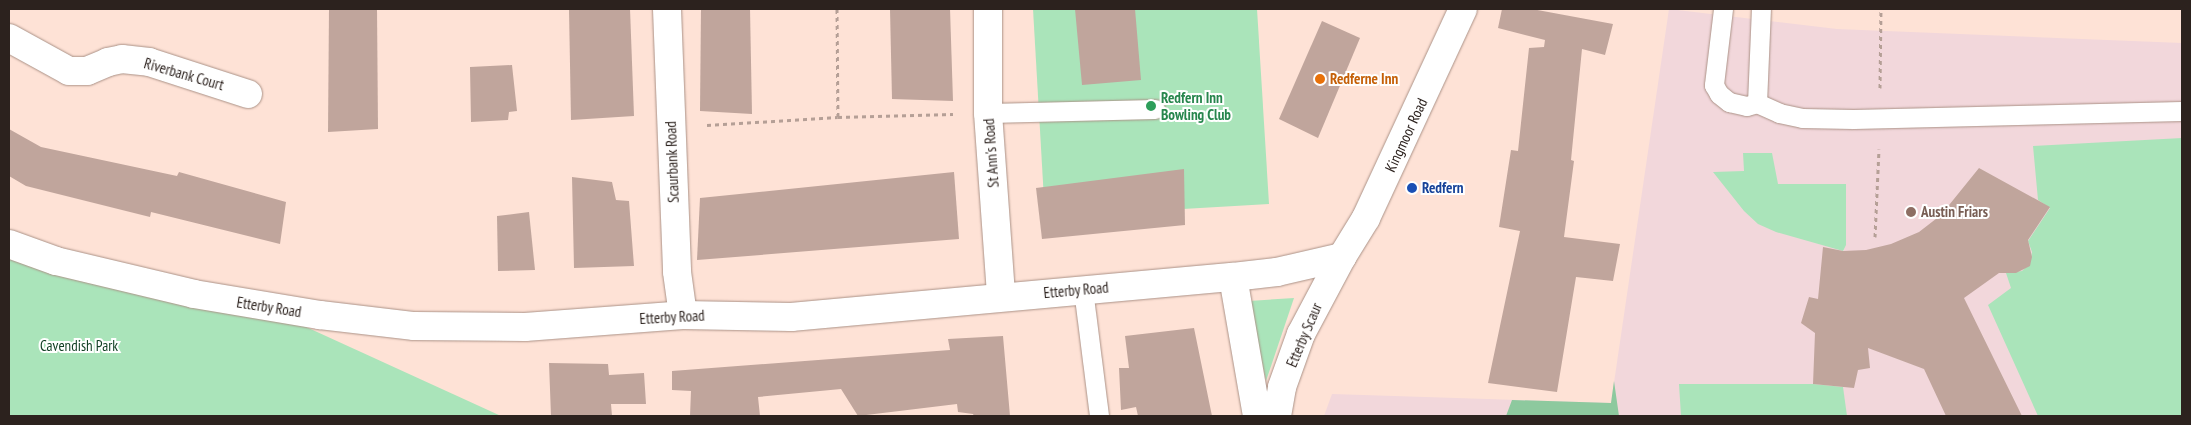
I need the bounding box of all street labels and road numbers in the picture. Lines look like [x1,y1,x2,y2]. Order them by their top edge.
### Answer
street label: Riverbank Court [142,54,226,94]
street label: Kingmoor Road [1381,95,1431,175]
street label: St Ann's Road [980,118,1002,188]
street label: Scaurbank Road [662,121,682,203]
street label: Etterby Road [1043,278,1109,302]
street label: Etterby Road [235,293,303,321]
street label: Etterby Scaur [1282,300,1326,370]
street label: Etterby Road [639,306,705,328]

